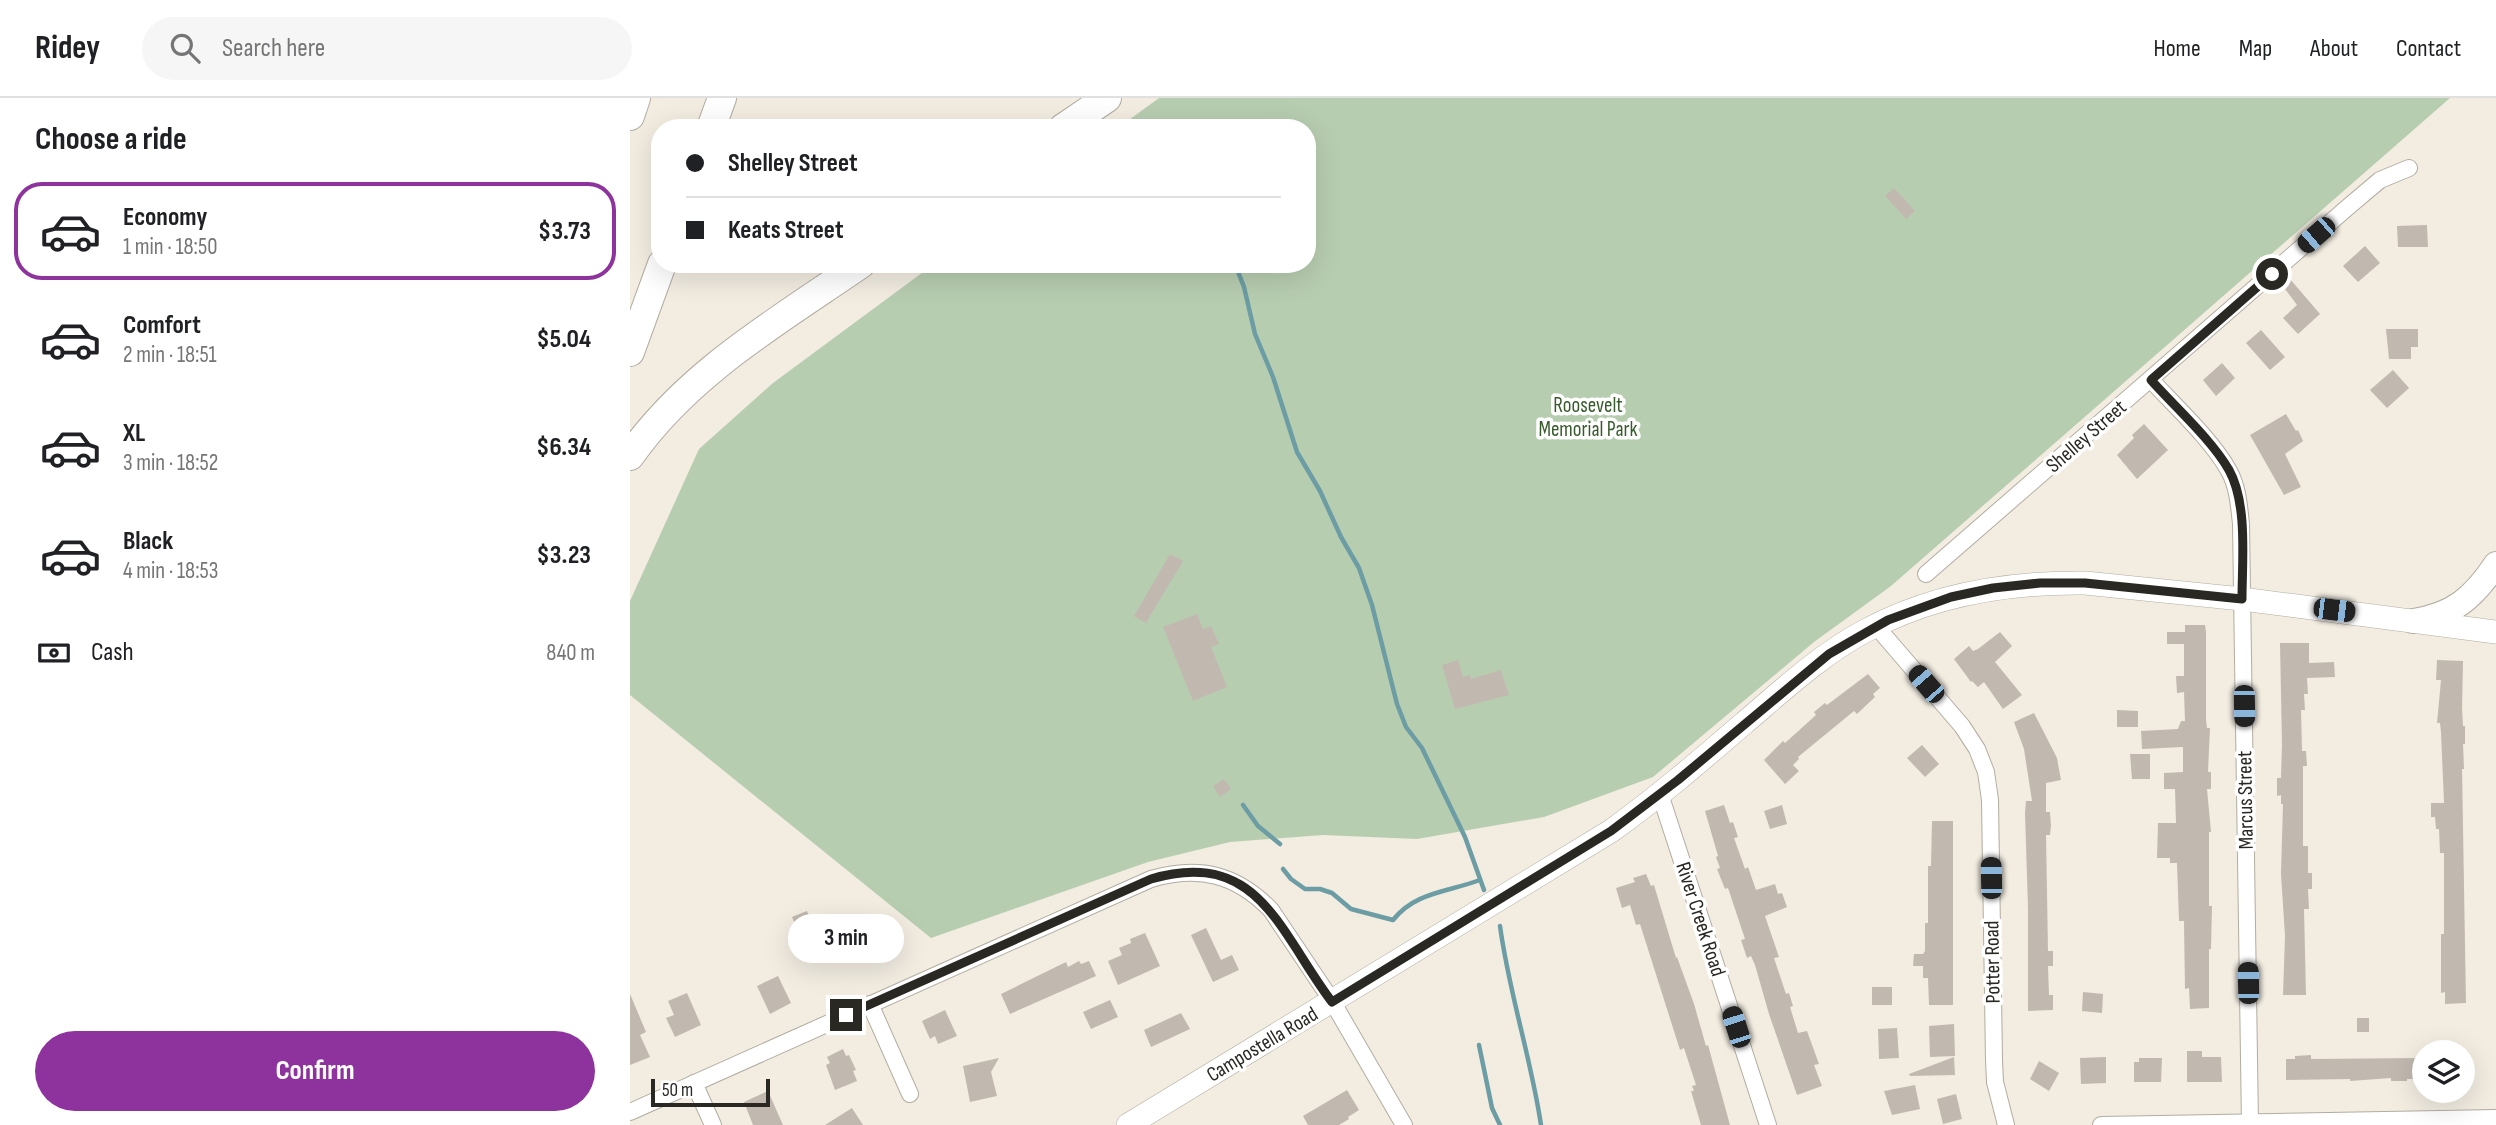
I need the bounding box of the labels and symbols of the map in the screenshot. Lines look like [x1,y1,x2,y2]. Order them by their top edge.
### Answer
car [2294,213,2339,257]
route start [2256,258,2288,290]
park label: Roosevelt Memorial Park [1538,393,1638,442]
street label: Shelley Street [2041,395,2132,478]
car [2312,597,2357,623]
car [1905,661,1948,707]
car [2234,685,2255,727]
street label: Marcus Street [2232,750,2259,850]
car [1981,857,2002,899]
street label: River Creek Road [1670,859,1731,979]
callout: 3 min [788,914,904,962]
street label: Potter Road [1979,920,2006,1004]
car [2238,962,2259,1004]
route end [830,999,862,1031]
street label: Campostella Road [1202,1001,1322,1087]
car [1720,1004,1753,1050]
scale bar [651,1076,770,1108]

